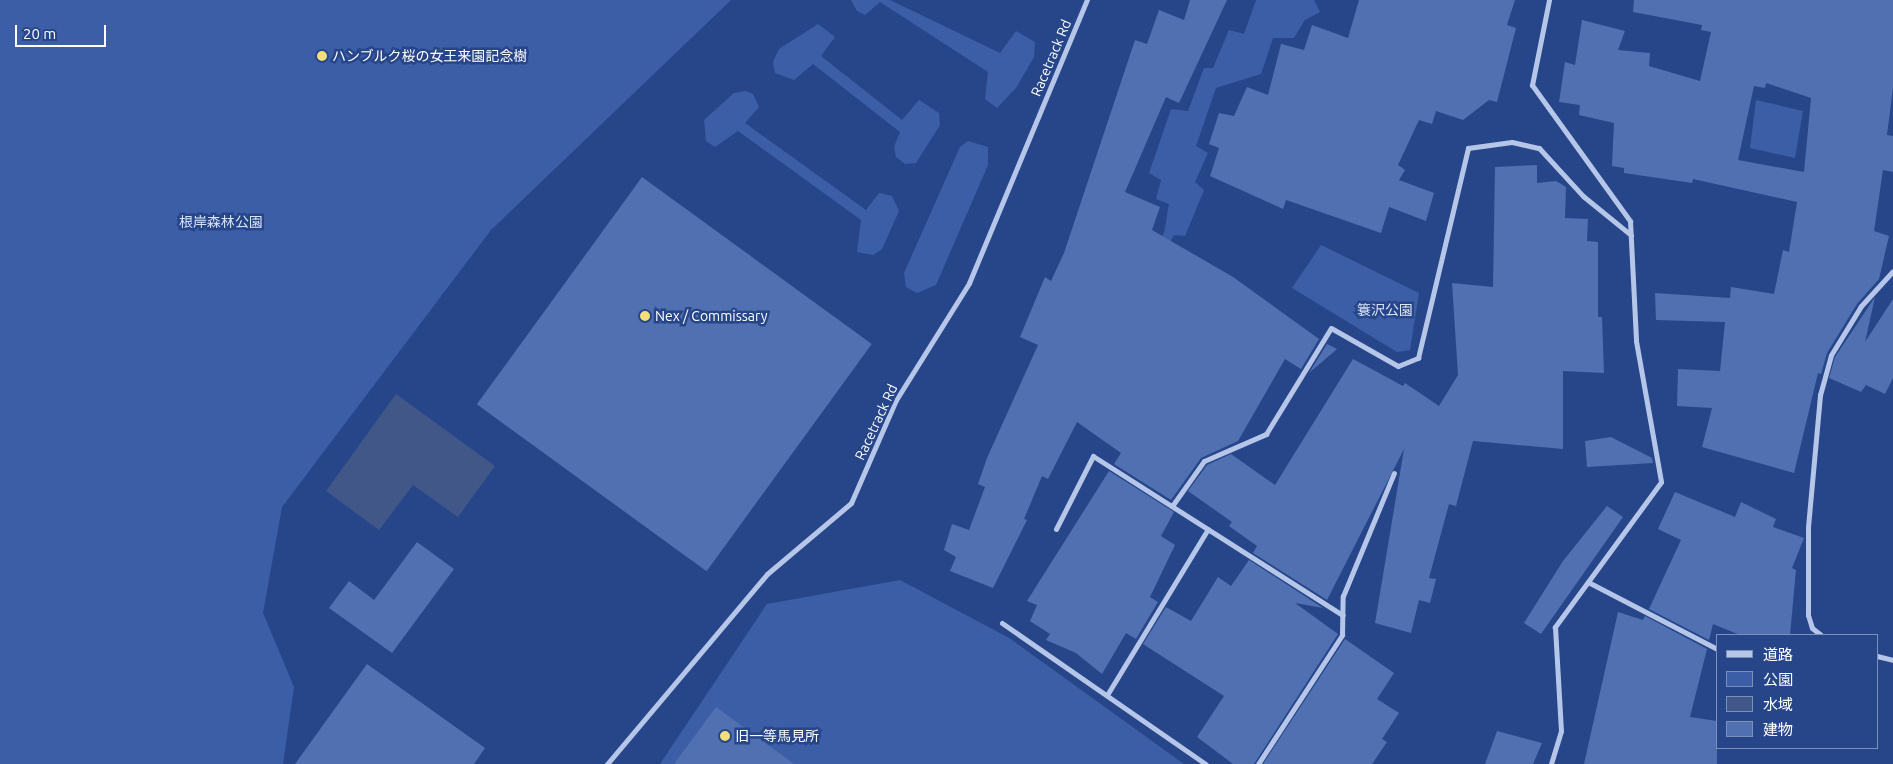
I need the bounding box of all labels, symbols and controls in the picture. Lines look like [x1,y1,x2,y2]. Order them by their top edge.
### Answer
scale bar [18,15,109,47]
street label: Racetrack Rd [1027,17,1075,99]
text: 20 m [23,25,56,42]
place label: ハンブルク桜の女王来園記念樹 [332,48,528,64]
marker: ハンブルク桜の女王来園記念樹 [316,50,328,62]
park label: 根岸森林公園 [179,214,263,230]
park label: 簑沢公園 [1357,302,1413,318]
place label: Nex / Commissary [655,308,767,324]
marker: Nex / Commissary [639,310,651,322]
street label: Racetrack Rd [851,381,901,463]
legend [1716,634,1878,749]
text: 道路 [1763,646,1793,663]
text: 公園 [1763,671,1793,688]
text: 水域 [1763,696,1793,713]
text: 建物 [1763,721,1793,738]
place label: 旧一等馬見所 [735,728,819,744]
marker: 旧一等馬見所 [719,730,731,742]

